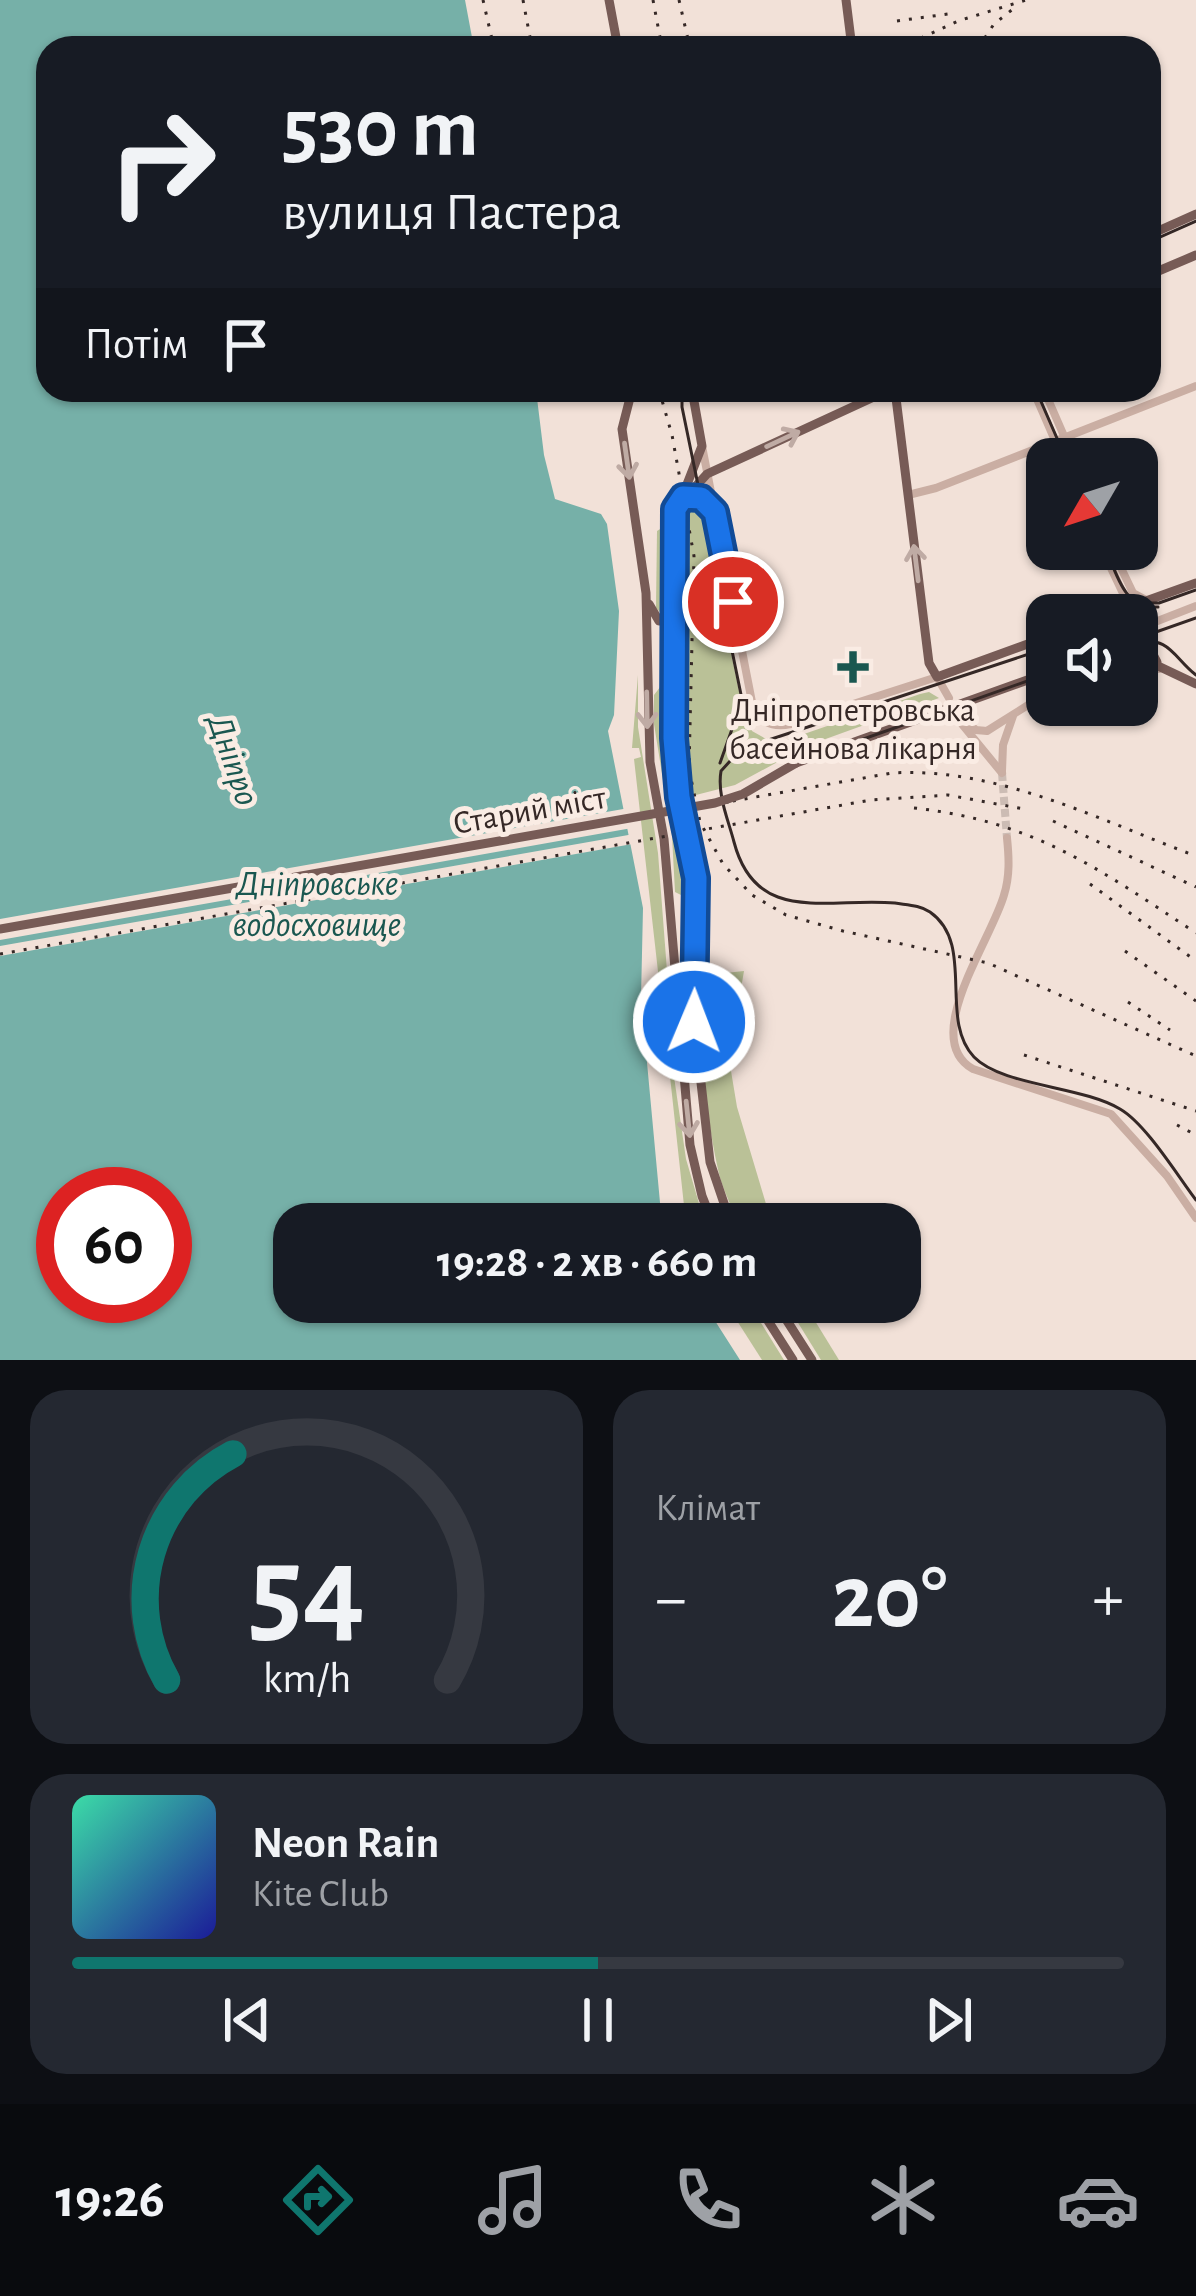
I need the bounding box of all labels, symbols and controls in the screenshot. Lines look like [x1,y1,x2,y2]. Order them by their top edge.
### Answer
icon: right [84,84,240,240]
text: 530 m [282,88,479,172]
text: вулиця Пастера [282,186,621,240]
icon: arrive [213,312,279,378]
text: Потім [84,322,189,367]
one-way arrow [764,427,800,449]
north arrow [1026,438,1158,570]
map controls [1026,438,1158,726]
one-way arrow [616,441,638,480]
one-way arrow [905,544,927,583]
pin [682,551,784,653]
icon: arrive [700,569,766,635]
button: sound [1026,594,1158,726]
marker: Дніпропетровська басейнова лікарня [837,651,869,683]
one-way arrow [636,690,658,729]
place label: Дніпропетровська басейнова лікарня [729,695,977,766]
water label: Дніпро [200,708,265,810]
street label: Старий міст [450,782,609,841]
water label: Дніпровське водосховище [233,866,401,943]
position arrow [631,959,757,1085]
one-way arrow [677,1099,699,1138]
speed limit sign: 60 [36,1167,192,1323]
text: 19:28 · 2 хв · 660 m [437,1240,757,1285]
text: Клімат [655,1489,760,1528]
text: 54 [248,1529,365,1654]
text: 20° [832,1554,947,1644]
text: − [655,1566,687,1632]
text: + [1092,1566,1124,1632]
text: km/h [262,1658,351,1701]
text: Neon Rain [252,1821,439,1866]
text: Kite Club [252,1875,389,1914]
icon: previous [214,1987,280,2053]
icon: pause [565,1987,631,2053]
icon: next [916,1987,982,2053]
icon: directions [276,2158,360,2242]
icon: music [471,2158,555,2242]
icon: phone [666,2158,750,2242]
icon: climate [861,2158,945,2242]
icon: car [1056,2158,1140,2242]
text: 19:26 [56,2173,165,2227]

